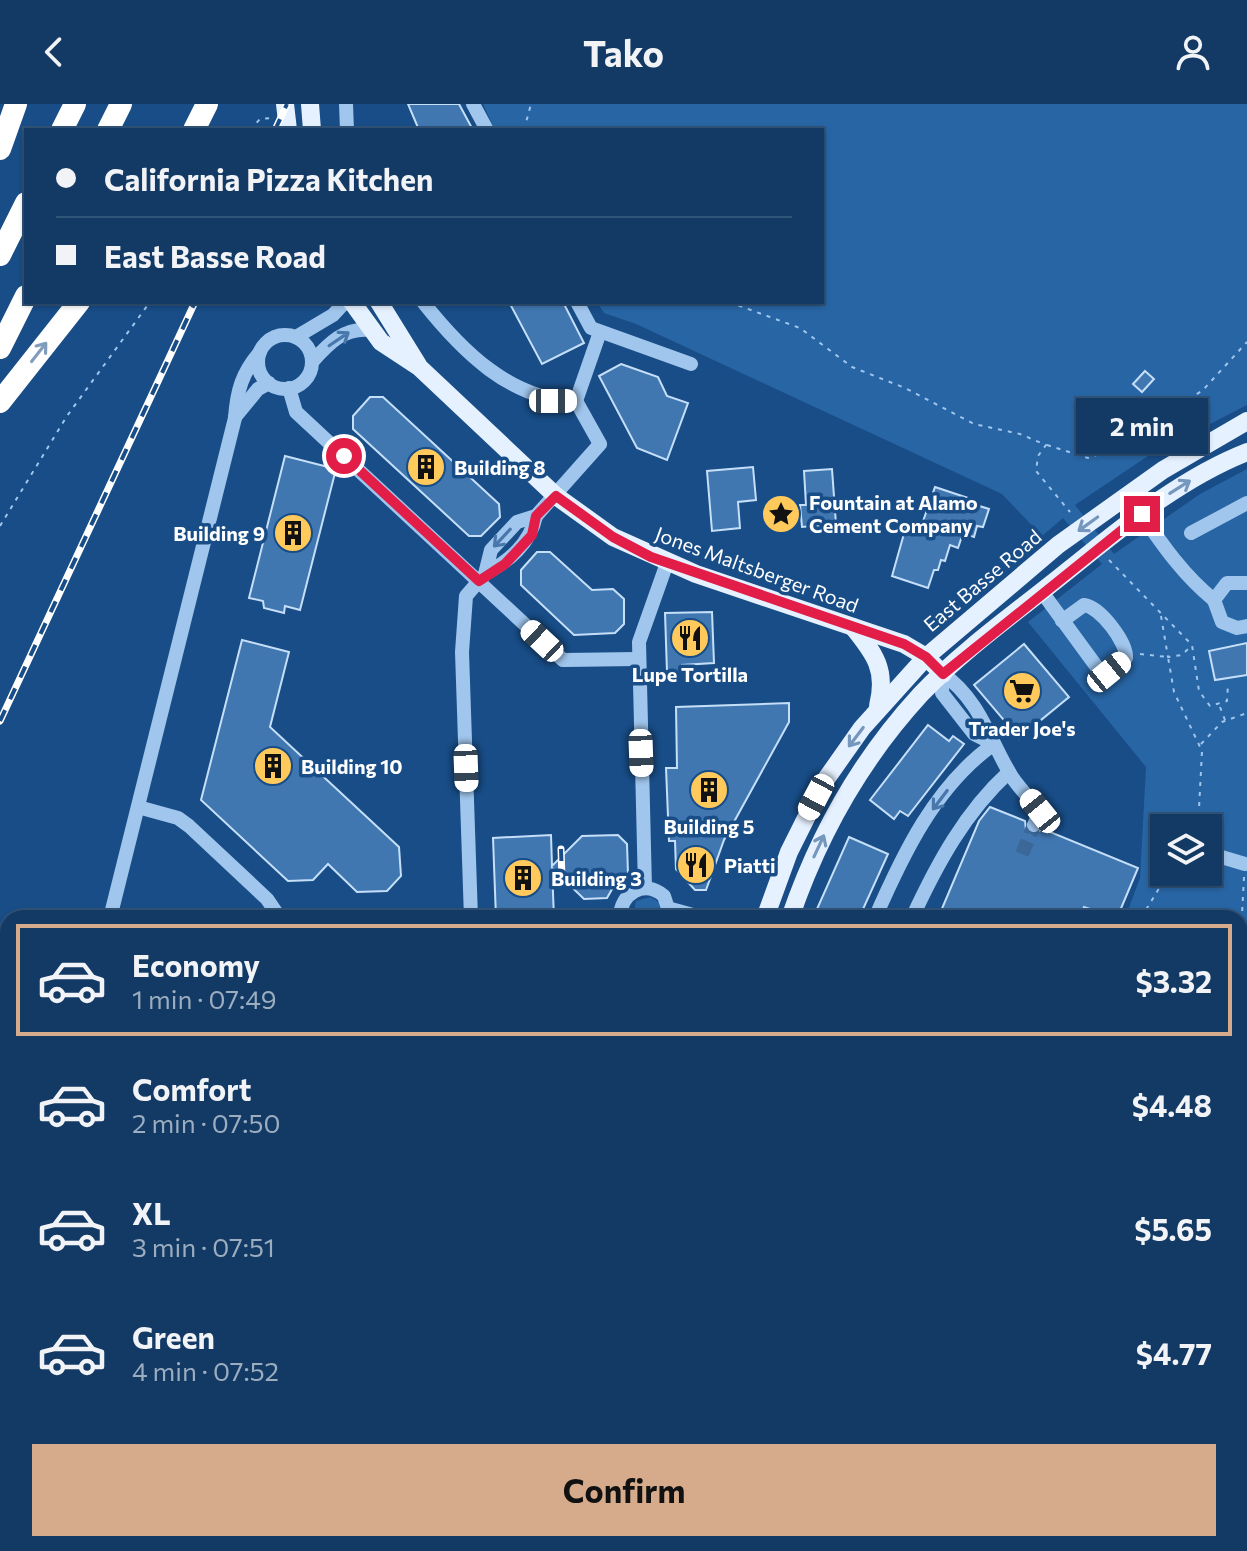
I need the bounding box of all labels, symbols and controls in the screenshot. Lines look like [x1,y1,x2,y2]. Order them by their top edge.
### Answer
icon: back [32,30,76,74]
text: Tako [583,30,664,74]
icon: person [1171,30,1215,74]
text: California Pizza Kitchen [104,160,433,197]
text: East Basse Road [104,237,326,274]
one-way arrow [327,330,349,347]
one-way arrow [31,342,48,363]
car [529,389,577,413]
callout: 2 min [1076,398,1208,454]
text: 2 min [1110,410,1174,441]
route start [326,438,362,474]
building icon: Building 8 [405,446,447,488]
place label: Building 8 [454,455,546,479]
one-way arrow [1168,479,1191,495]
place label: Fountain at Alamo Cement Company [809,490,978,537]
place icon: Fountain at Alamo Cement Company [760,493,802,535]
route end [1124,496,1160,532]
building icon: Building 9 [272,512,314,554]
one-way arrow [1077,515,1099,532]
place label: Building 9 [173,521,265,545]
street label: Jones Maltsberger Road [652,521,862,617]
street label: East Basse Road [918,524,1046,636]
one-way arrow [493,528,512,548]
car [516,616,568,666]
restaurant icon: Lupe Tortilla [669,617,711,659]
car [1083,648,1135,696]
place label: Lupe Tortilla [632,662,748,686]
supermarket icon: Trader Joe's [1001,670,1043,712]
place label: Trader Joe's [968,716,1076,740]
one-way arrow [848,725,864,747]
car [628,729,654,777]
car [453,744,479,792]
building icon: Building 10 [252,745,294,787]
place label: Building 10 [301,754,403,778]
building icon: Building 5 [688,769,730,811]
car [794,770,838,824]
car [1016,785,1064,837]
one-way arrow [931,789,948,810]
place label: Building 5 [664,814,754,838]
map controls [1150,814,1222,886]
button: layers [1150,814,1222,886]
one-way arrow [812,834,827,858]
restaurant icon: Piatti [675,844,717,886]
place label: Piatti [724,853,776,877]
building icon: Building 3 [502,857,544,899]
place label: Building 3 [551,866,642,890]
icon: car [36,944,108,1016]
text: Economy [132,946,260,983]
text: $3.32 [1135,962,1212,999]
text: 1 min · 07:49 [132,983,277,1014]
icon: car [36,1068,108,1140]
text: Comfort [132,1070,251,1107]
text: $4.48 [1132,1086,1212,1123]
text: 2 min · 07:50 [132,1107,280,1138]
icon: car [36,1192,108,1264]
text: XL [132,1194,171,1231]
text: $5.65 [1134,1210,1212,1247]
text: 3 min · 07:51 [132,1231,275,1262]
icon: car [36,1316,108,1388]
text: Green [132,1318,215,1355]
text: $4.77 [1136,1334,1212,1371]
text: 4 min · 07:52 [132,1355,279,1386]
button: Confirm [32,1444,1216,1536]

